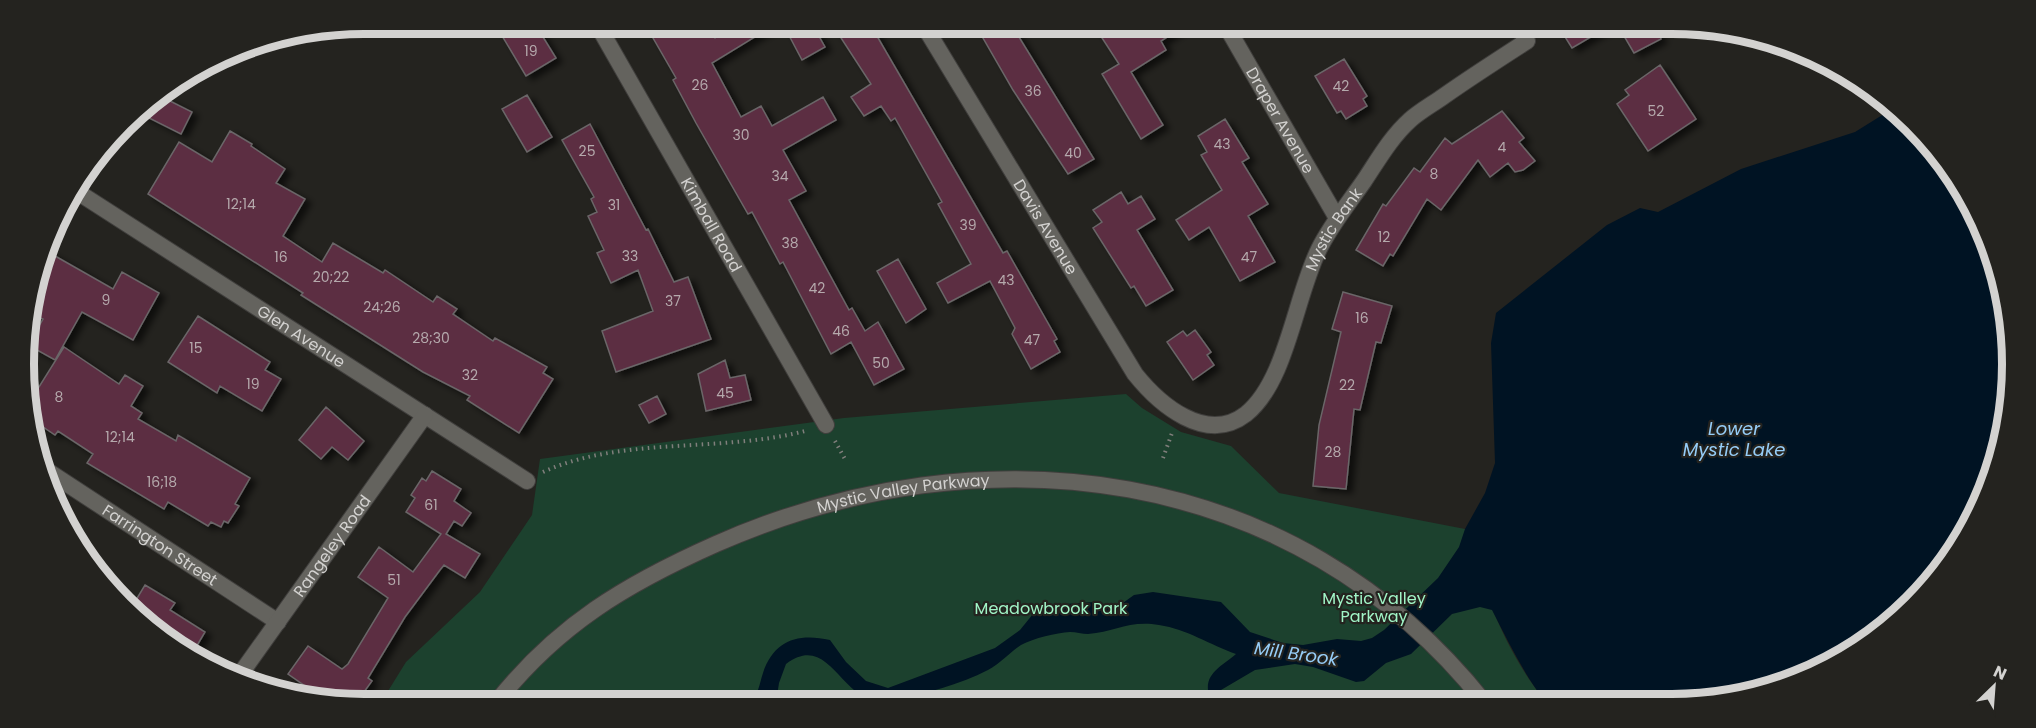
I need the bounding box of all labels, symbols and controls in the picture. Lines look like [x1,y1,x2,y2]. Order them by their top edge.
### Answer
house number: 19 [524,41,538,61]
street label: Draper Avenue [1240,63,1320,178]
house number: 26 [692,75,709,95]
house number: 42 [1333,76,1349,96]
house number: 36 [1024,81,1042,101]
house number: 52 [1648,101,1664,121]
house number: 30 [732,125,750,145]
house number: 43 [1213,134,1231,154]
house number: 4 [1498,137,1507,157]
house number: 25 [579,141,595,161]
house number: 40 [1064,143,1082,163]
house number: 8 [1430,164,1439,184]
house number: 34 [771,166,789,186]
street label: Kimball Road [675,173,747,276]
street label: Davis Avenue [1008,175,1083,279]
street label: Mystic Bank [1300,183,1368,274]
house number: 12;14 [226,194,256,214]
house number: 31 [608,195,620,215]
house number: 39 [959,215,977,235]
house number: 12 [1378,227,1390,247]
house number: 38 [781,233,799,253]
house number: 33 [622,246,638,266]
house number: 16 [274,247,288,267]
house number: 47 [1241,247,1258,267]
house number: 20;22 [313,267,349,287]
house number: 43 [997,270,1015,290]
house number: 42 [809,278,825,298]
house number: 9 [102,290,110,310]
house number: 37 [665,291,681,311]
house number: 24;26 [363,297,401,317]
street label: Glen Avenue [252,299,350,373]
house number: 16 [1355,308,1369,328]
house number: 46 [832,321,850,341]
house number: 28;30 [412,328,450,348]
house number: 47 [1024,330,1041,350]
house number: 15 [189,338,203,358]
house number: 50 [872,353,890,373]
house number: 32 [462,365,478,385]
house number: 19 [246,374,260,394]
house number: 22 [1339,375,1355,395]
house number: 45 [716,383,734,403]
house number: 8 [55,387,64,407]
water label: Lower Mystic Lake [1683,416,1785,462]
house number: 12;14 [105,427,135,447]
house number: 28 [1325,442,1342,462]
street label: Mystic Valley Parkway [814,469,990,519]
house number: 16;18 [147,472,177,492]
street label: Rangeley Road [288,490,377,602]
house number: 61 [424,495,438,515]
street label: Farrington Street [98,499,222,591]
house number: 51 [387,570,401,590]
park label: Mystic Valley Parkway [1322,587,1426,628]
park label: Meadowbrook Park [975,597,1128,620]
water label: Mill Brook [1253,635,1340,672]
north arrow [1964,656,2024,716]
text: N [1990,660,2010,686]

